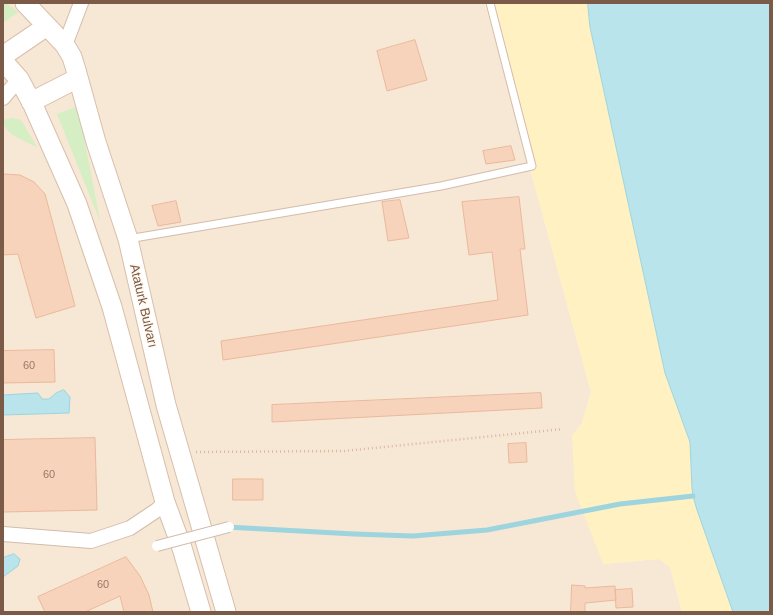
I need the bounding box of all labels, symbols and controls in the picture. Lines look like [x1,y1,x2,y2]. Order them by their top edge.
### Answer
street label: Ataturk Bulvarı [126,263,160,349]
house number: 60 [23,359,35,373]
house number: 60 [43,468,55,482]
house number: 60 [97,578,109,592]

